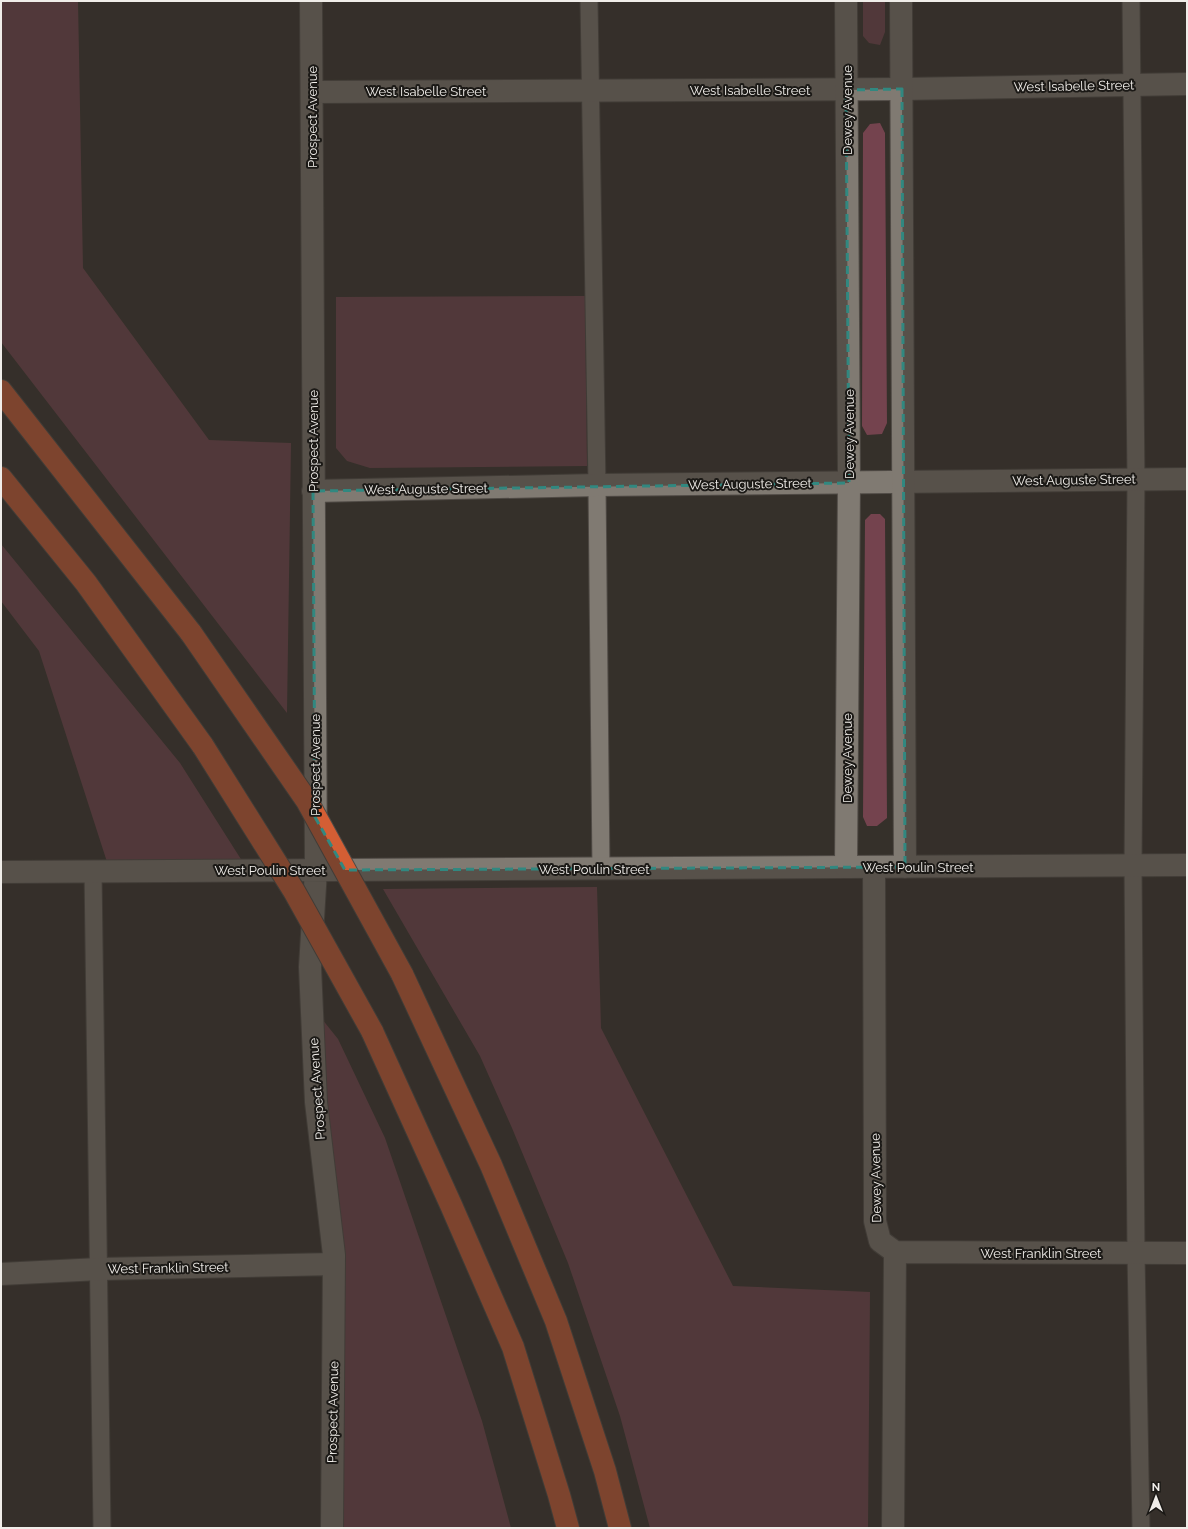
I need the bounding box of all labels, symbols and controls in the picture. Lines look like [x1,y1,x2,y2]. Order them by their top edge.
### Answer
street label: Dewey Avenue [840,65,855,155]
street label: Prospect Avenue [305,66,320,168]
street label: West Isabelle Street [1014,77,1135,95]
street label: West Isabelle Street [690,83,811,98]
street label: West Isabelle Street [366,84,487,99]
street label: Dewey Avenue [842,389,857,479]
street label: Prospect Avenue [306,390,321,492]
street label: West Auguste Street [1012,471,1137,489]
street label: West Auguste Street [688,475,813,493]
street label: West Auguste Street [364,480,489,498]
street label: Dewey Avenue [840,713,855,803]
street label: Prospect Avenue [308,714,323,816]
street label: West Poulin Street [862,860,974,875]
street label: West Poulin Street [538,862,650,877]
street label: West Poulin Street [214,863,326,878]
street label: Prospect Avenue [306,1037,328,1140]
street label: Dewey Avenue [868,1133,884,1223]
street label: West Franklin Street [981,1246,1102,1261]
street label: West Franklin Street [107,1259,229,1277]
street label: Prospect Avenue [325,1360,341,1463]
north arrow [1136,1477,1176,1517]
text: N [1152,1481,1160,1494]

